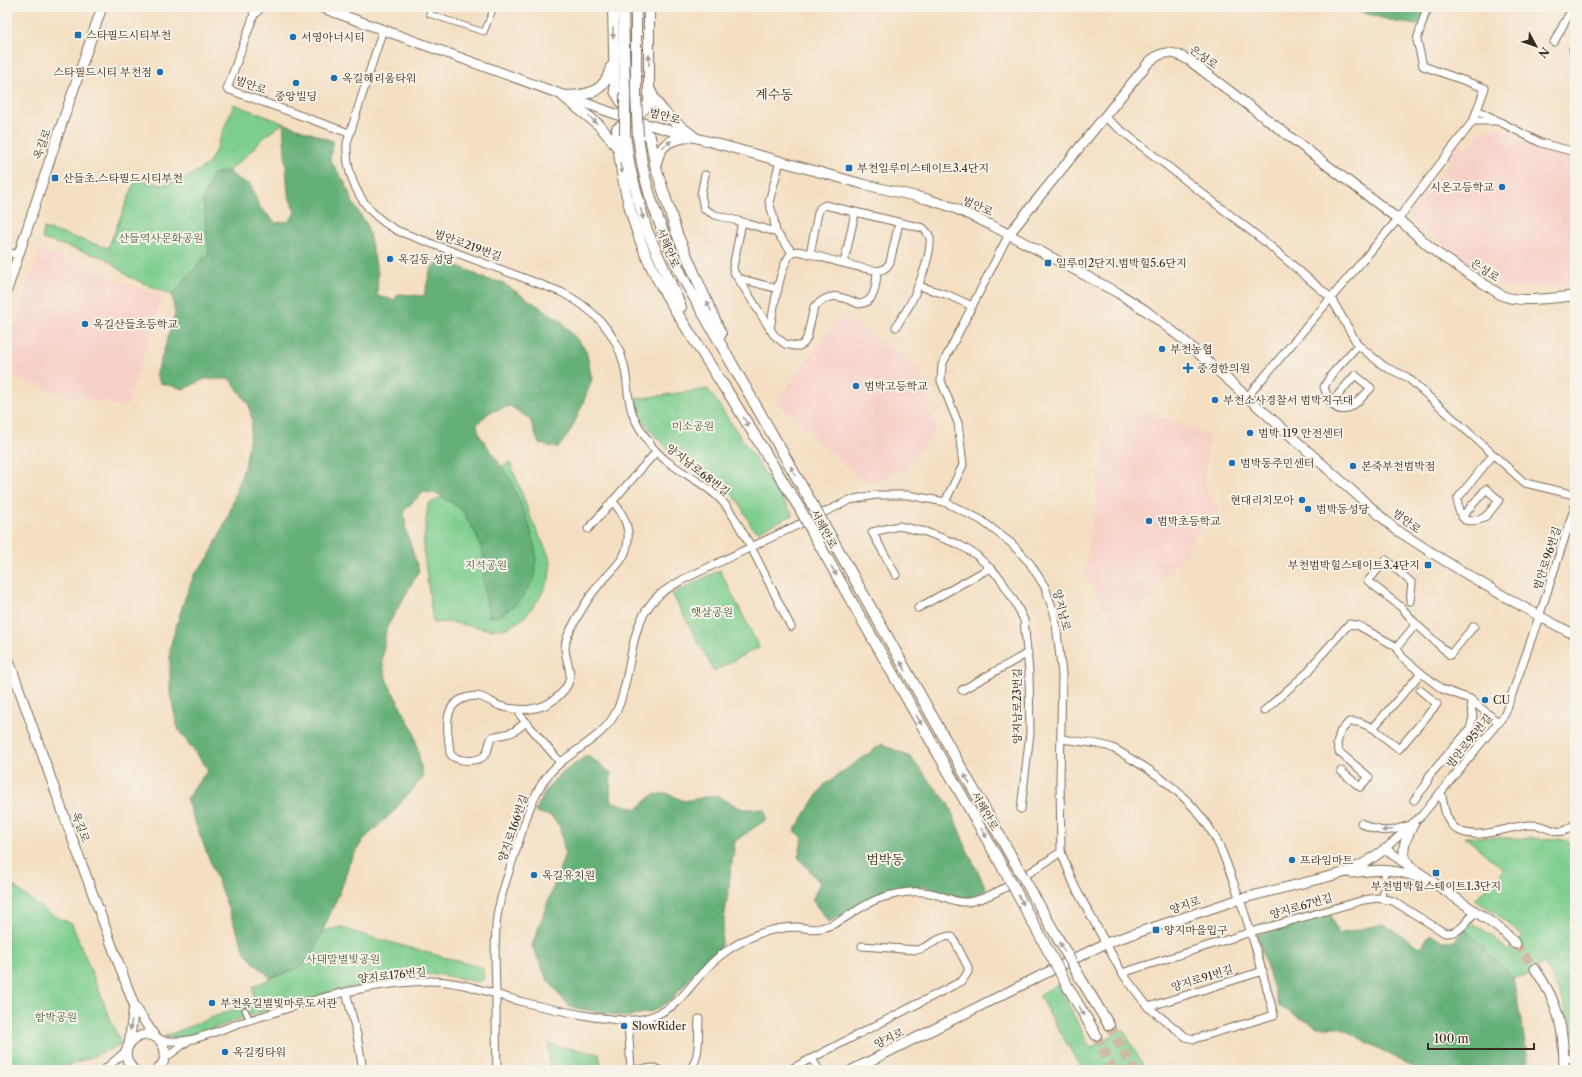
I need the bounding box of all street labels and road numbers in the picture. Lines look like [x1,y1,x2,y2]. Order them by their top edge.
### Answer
street label: 은성로 [1187,42,1221,72]
street label: 범안로 [234,73,269,97]
street label: 범안로 [648,105,683,127]
street label: 옥길로 [30,126,54,161]
street label: 범안로 [961,193,996,219]
street label: 범안로219번길 [432,226,504,264]
street label: 서해안로 [653,226,683,271]
street label: 은성로 [1468,255,1502,285]
street label: 양지남로68번길 [663,441,733,499]
street label: 범안로 [1390,506,1424,536]
street label: 서해안로 [808,507,841,551]
street label: 범안로96번길 [1530,524,1564,592]
street label: 양지남로 [1050,588,1074,633]
street label: 양지남로23번길 [1010,668,1024,744]
street label: 범안로95번길 [1443,711,1495,771]
street label: 서해안로 [968,789,1002,833]
street label: 양지로166번길 [495,792,531,864]
street label: 옥길로 [69,810,93,845]
street label: 양지로67번길 [1268,890,1334,922]
street label: 양지로 [1168,893,1203,917]
street label: 양지로91번길 [1169,962,1235,994]
street label: 양지로176번길 [357,964,427,986]
street label: 양지로 [872,1025,907,1051]

